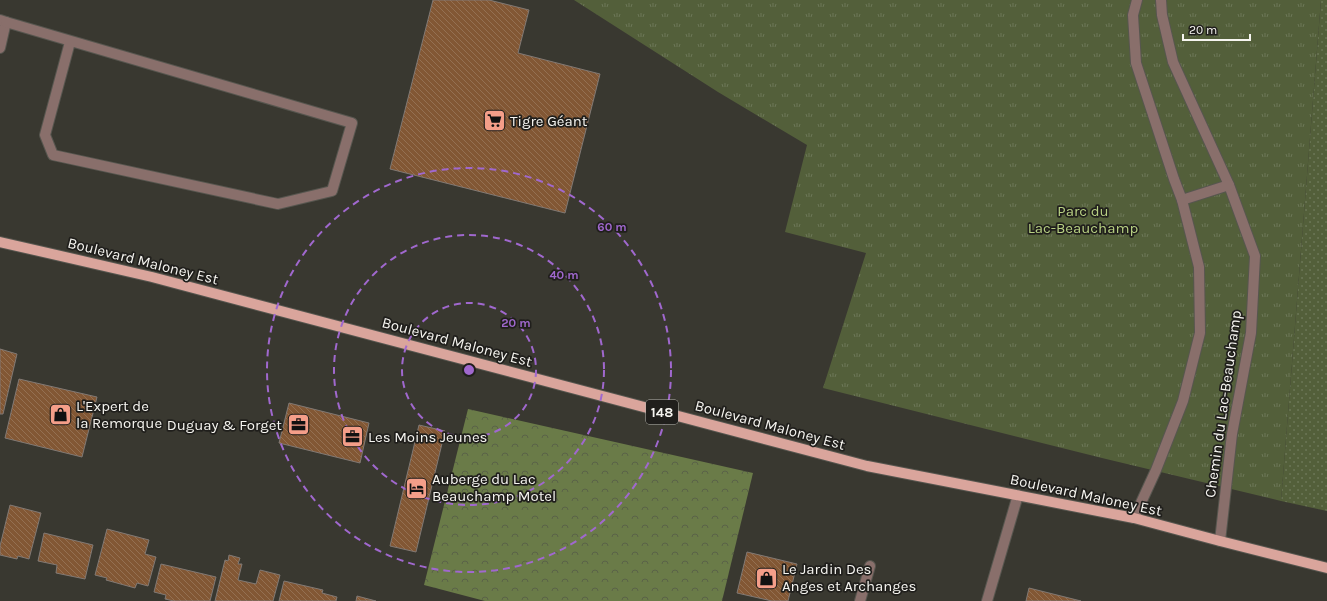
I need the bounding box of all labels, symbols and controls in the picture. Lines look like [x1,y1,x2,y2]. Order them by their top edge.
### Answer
scale bar [1183,16,1250,42]
text: 20 m [1189,23,1217,37]
supermarket icon: Tigre Géant [482,108,508,134]
place label: Tigre Géant [510,112,588,130]
park label: Parc du Lac-Beauchamp [1028,202,1138,237]
text: 60 m [597,220,627,234]
street label: Boulevard Maloney Est [66,234,221,289]
text: 40 m [549,268,579,282]
street label: Chemin du Lac-Beauchamp [1201,309,1245,499]
street label: Boulevard Maloney Est [380,313,534,371]
text: 20 m [501,316,531,330]
centre of rings [462,363,476,377]
street label: Boulevard Maloney Est [693,396,847,454]
place label: L'Expert de la Remorque [76,397,162,432]
road number: 148 [646,400,678,424]
shop icon: L'Expert de la Remorque [48,402,74,428]
office icon: Duguay & Forget [285,412,311,438]
place label: Duguay & Forget [167,416,282,434]
office icon: Les Moins Jeunes [339,424,365,450]
place label: Les Moins Jeunes [368,428,488,446]
place label: Auberge du Lac Beauchamp Motel [432,470,556,505]
street label: Boulevard Maloney Est [1008,470,1164,520]
hotel icon: Auberge du Lac Beauchamp Motel [404,475,430,501]
place label: Le Jardin Des Anges et Archanges [782,560,916,595]
shop icon: Le Jardin Des Anges et Archanges [754,565,780,591]

